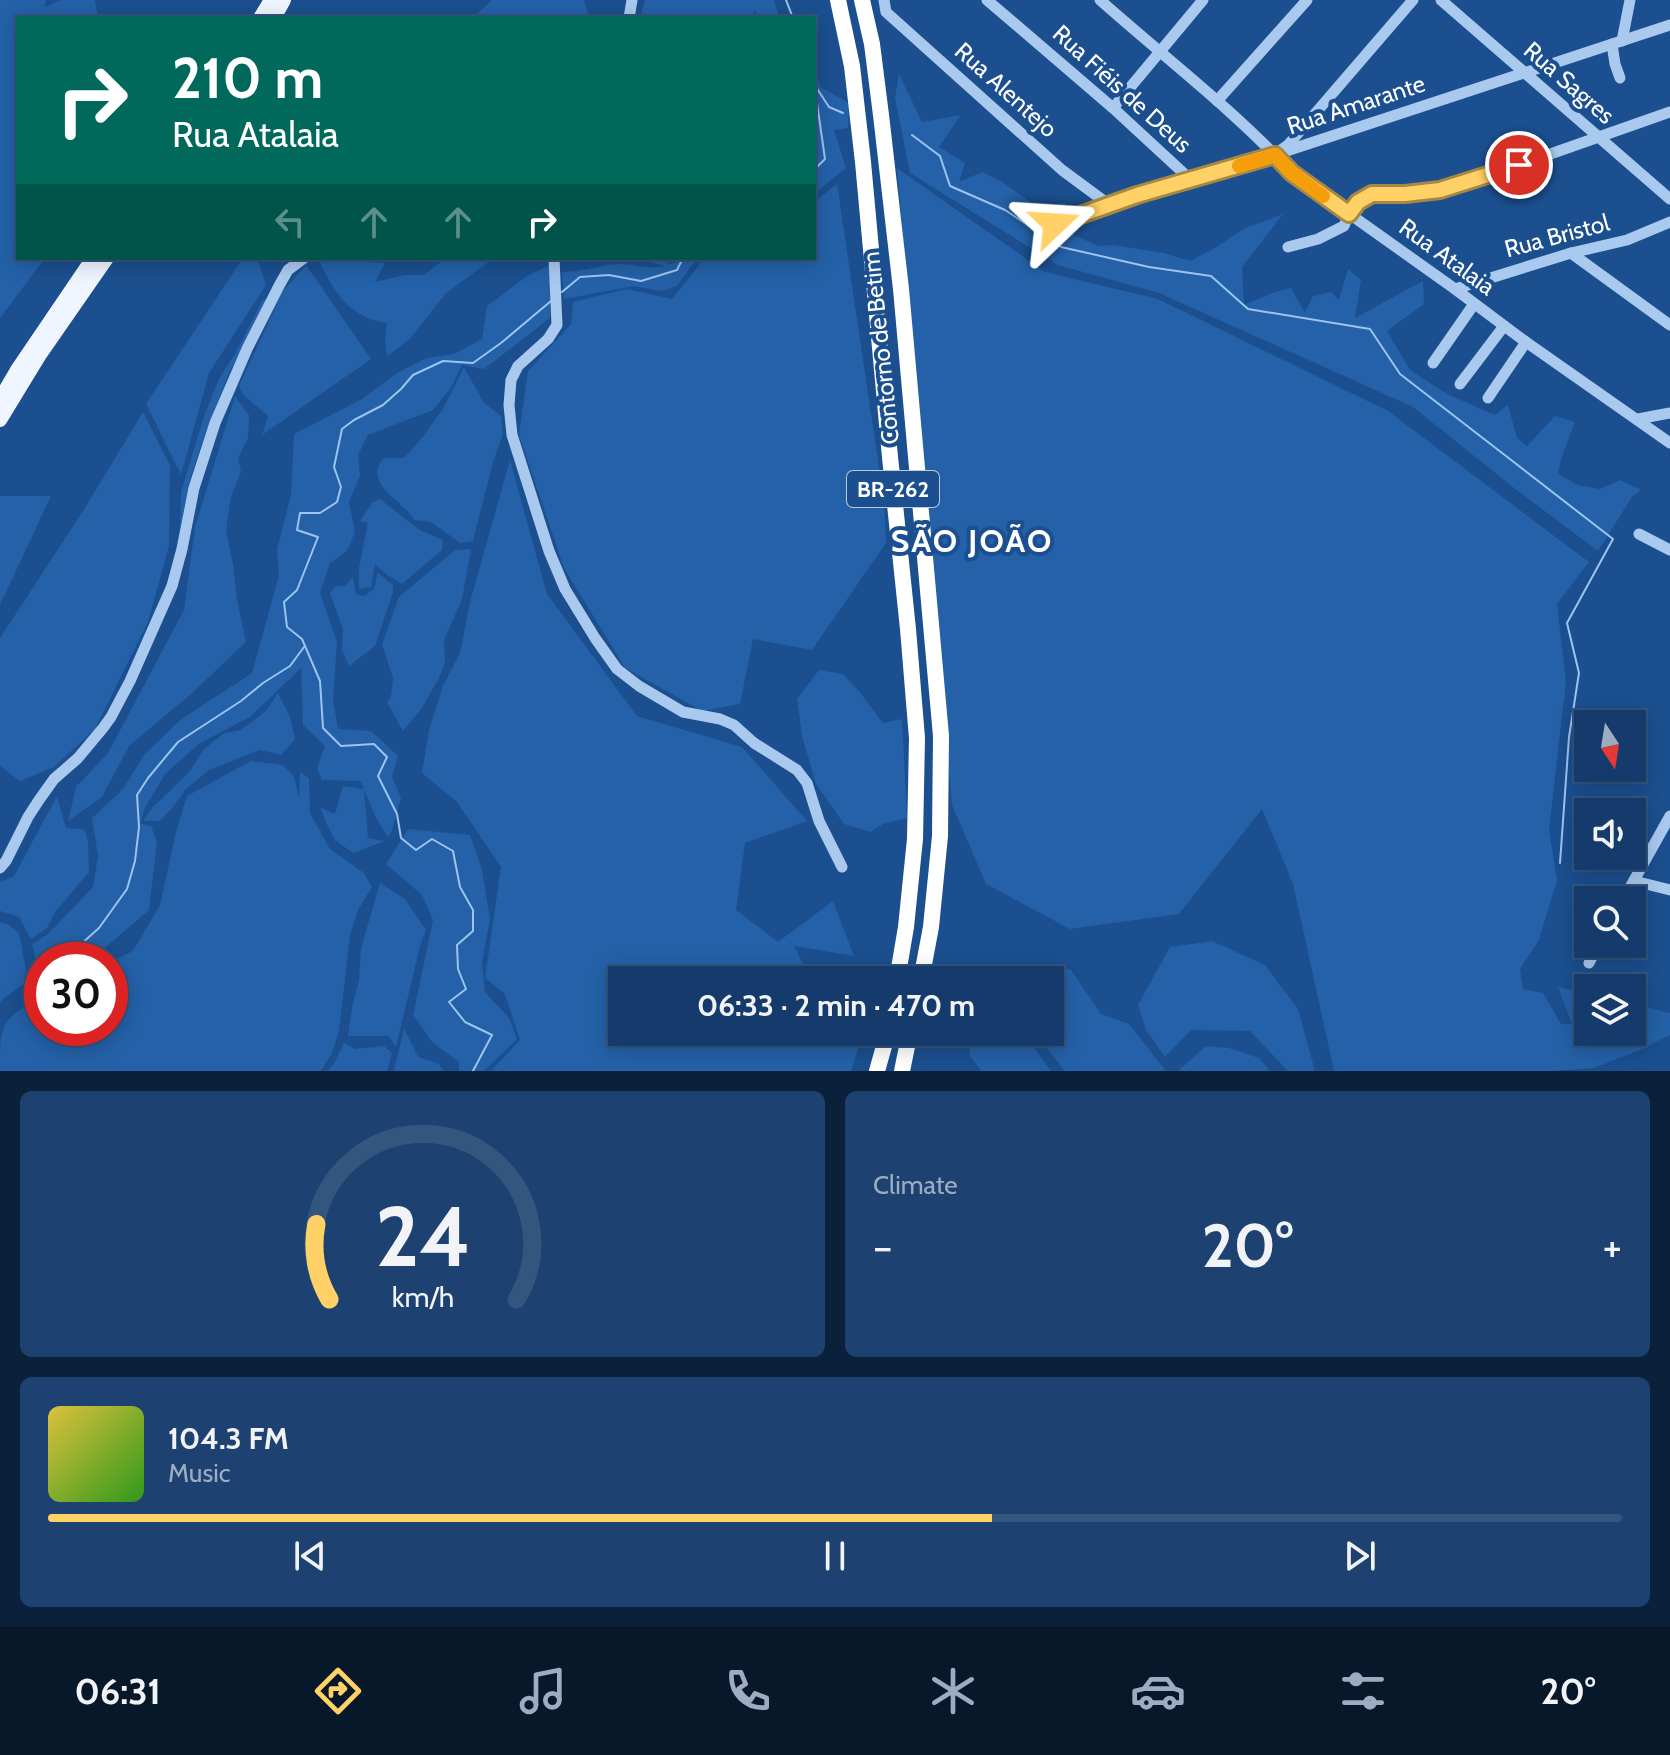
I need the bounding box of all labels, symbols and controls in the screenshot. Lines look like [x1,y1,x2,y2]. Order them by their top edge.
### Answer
street label: Rua Fiéis de Deus [1047,19,1198,159]
street label: Rua Sagres [1518,35,1621,130]
street label: Rua Alentejo [949,36,1064,143]
text: 210 m [172,44,323,112]
icon: right [40,48,144,152]
street label: Rua Amarante [1283,69,1429,140]
text: Rua Atalaia [172,112,339,156]
pin [1485,131,1553,199]
icon: arrive [1497,143,1541,187]
position arrow [1013,182,1097,266]
icon: left [268,200,312,244]
icon: ahead [352,200,396,244]
icon: ahead [436,200,480,244]
icon: right [520,200,564,244]
street label: Rua Bristol [1501,208,1613,263]
street label: Rua Atalaia [1394,212,1501,301]
street label: Contorno de Betim [856,250,905,446]
road number: BR-262 [847,471,939,507]
district label: SÃO JOÃO [891,521,1053,560]
north arrow [1574,710,1646,782]
map controls [1574,710,1646,1046]
button: sound [1574,798,1646,870]
button: search [1574,886,1646,958]
speed limit sign: 30 [24,942,128,1046]
button: layers [1574,974,1646,1046]
text: 06:33 · 2 min · 470 m [697,987,975,1024]
text: Climate [873,1169,958,1201]
text: 24 [375,1186,470,1287]
text: 20° [1202,1209,1293,1282]
text: − [873,1220,892,1273]
text: + [1603,1220,1622,1273]
text: km/h [391,1279,454,1314]
text: 104.3 FM [168,1420,289,1457]
text: Music [168,1457,231,1489]
icon: previous [288,1534,332,1578]
icon: pause [813,1534,857,1578]
icon: next [1338,1534,1382,1578]
icon: directions [310,1663,366,1719]
icon: music [515,1663,571,1719]
icon: phone [720,1663,776,1719]
icon: climate [925,1663,981,1719]
icon: car [1130,1663,1186,1719]
icon: filters [1335,1663,1391,1719]
text: 06:31 [75,1669,161,1713]
text: 20° [1541,1669,1595,1713]

